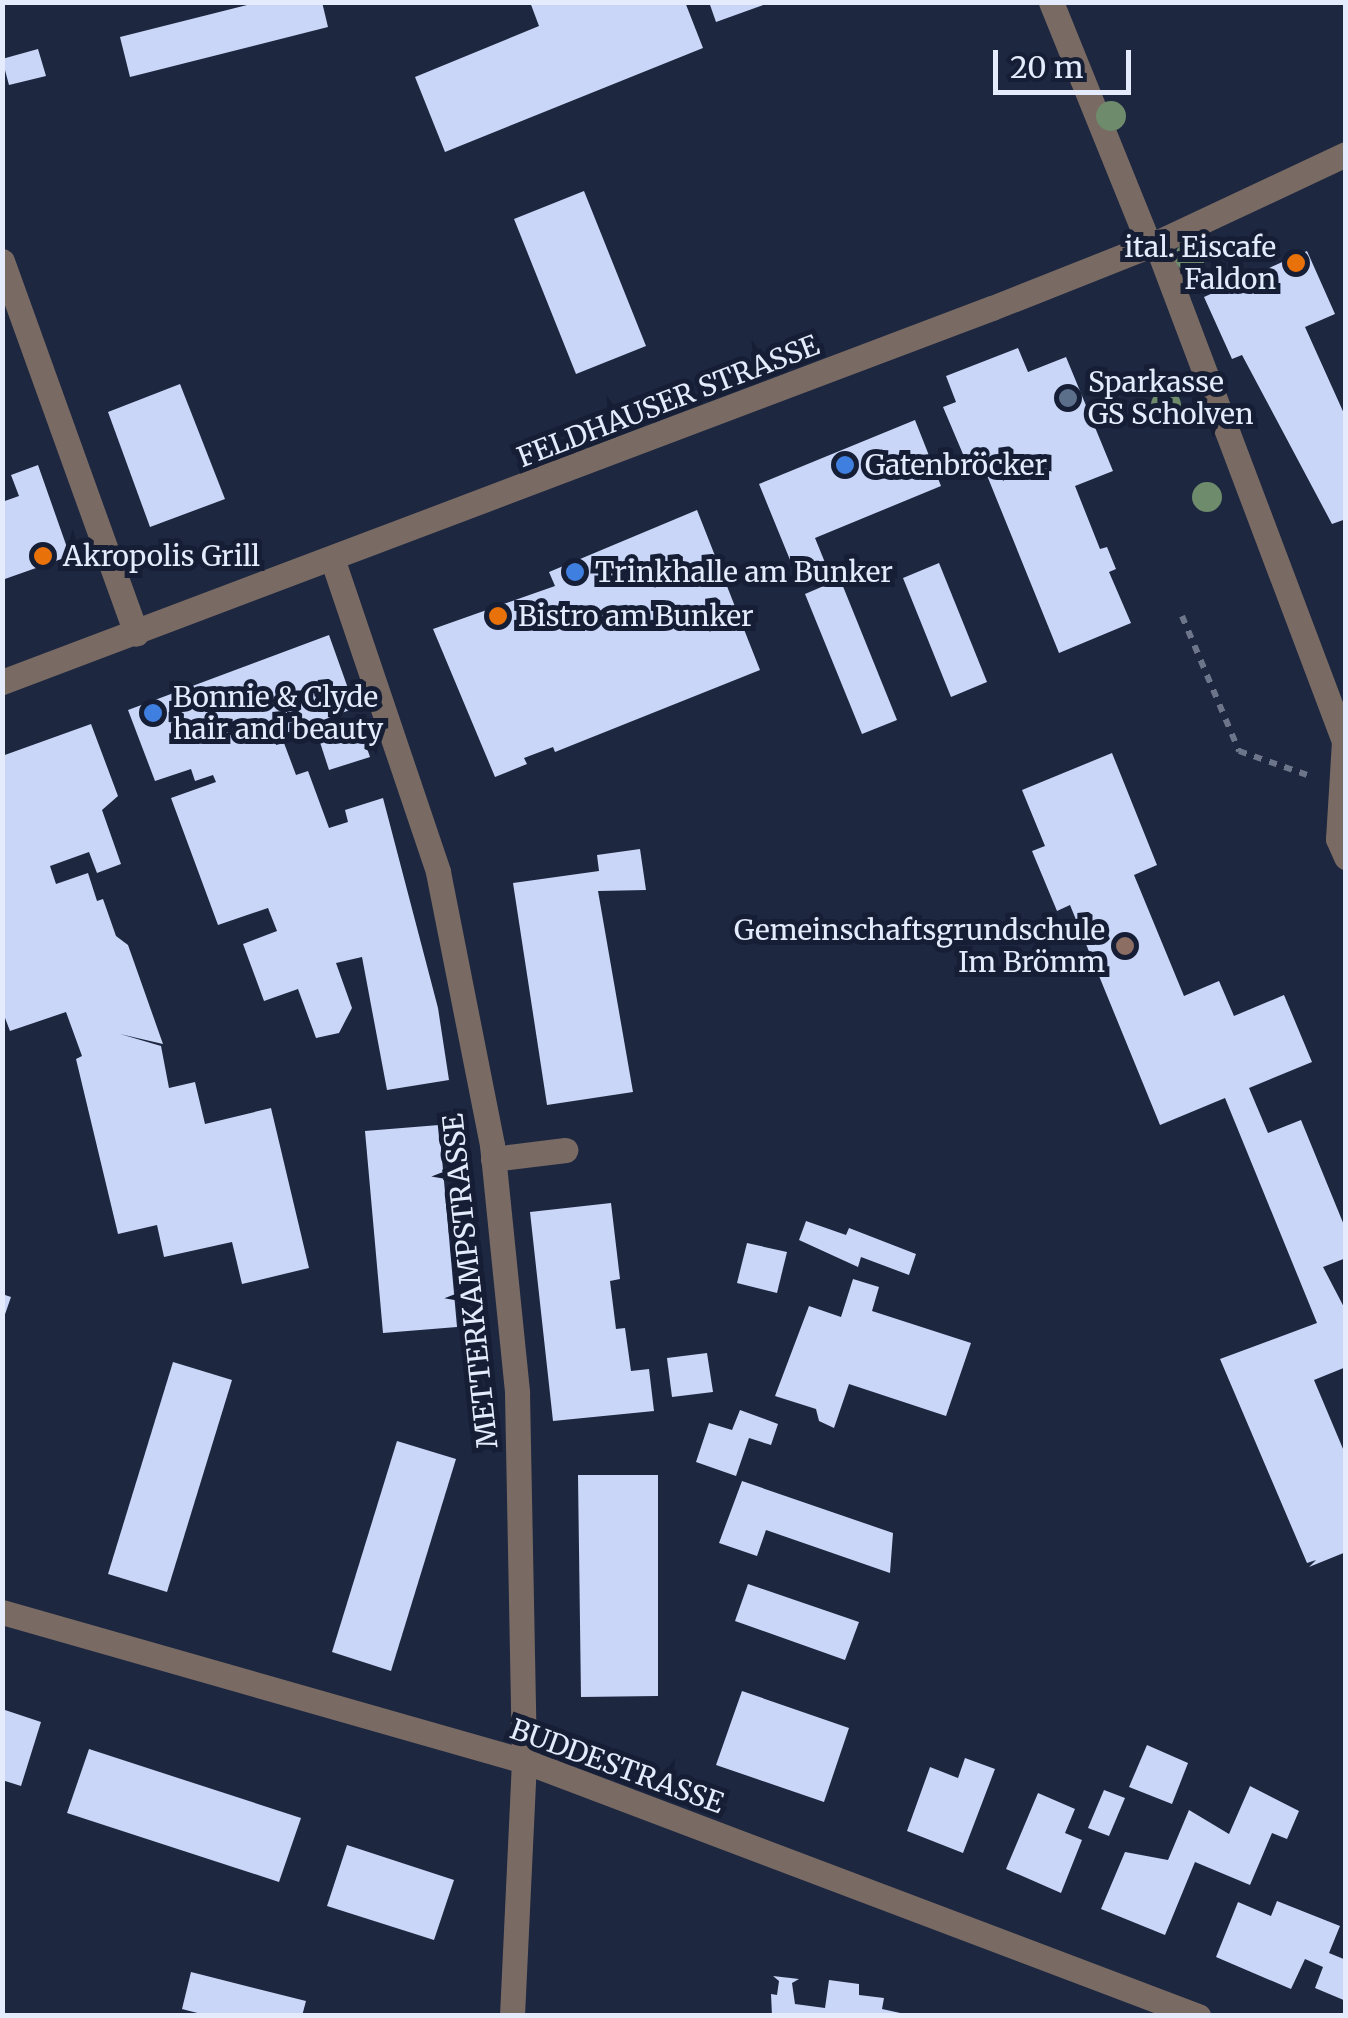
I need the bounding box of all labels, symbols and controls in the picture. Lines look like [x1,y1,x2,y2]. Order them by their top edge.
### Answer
scale bar [998,30,1136,92]
text: 20 m [1010,48,1083,86]
place label: ital. Eiscafe Faldon [1124,230,1276,296]
marker: ital. Eiscafe Faldon [1285,252,1307,274]
street label: FELDHAUSER STRASSE [512,328,824,474]
place label: Sparkasse GS Scholven [1088,365,1253,431]
marker: Sparkasse GS Scholven [1057,387,1079,409]
place label: Gatenbröcker [865,448,1047,482]
marker: Gatenbröcker [834,454,856,476]
place label: Akropolis Grill [63,539,260,573]
marker: Akropolis Grill [32,545,54,567]
place label: Trinkhalle am Bunker [595,555,893,589]
marker: Trinkhalle am Bunker [564,561,586,583]
place label: Bistro am Bunker [518,599,754,633]
marker: Bistro am Bunker [487,605,509,627]
place label: Bonnie & Clyde hair and beauty [173,680,383,746]
marker: Bonnie & Clyde hair and beauty [142,702,164,724]
place label: Gemeinschaftsgrundschule Im Brömm [734,913,1105,979]
marker: Gemeinschaftsgrundschule Im Brömm [1114,935,1136,957]
street label: METTERKAMPSTRASSE [436,1112,504,1450]
street label: BUDDESTRASSE [506,1712,728,1820]

